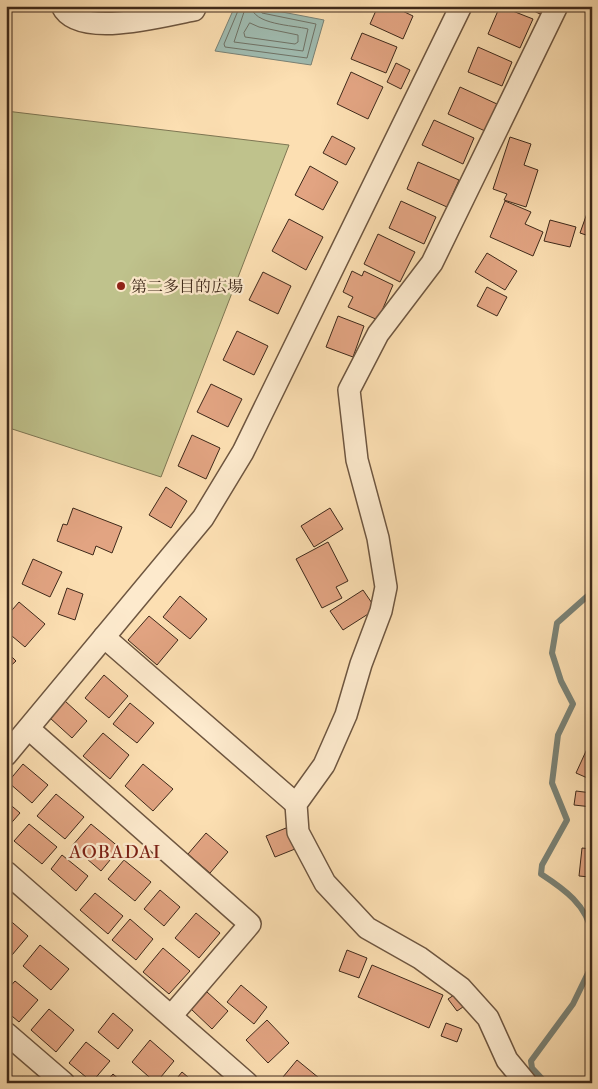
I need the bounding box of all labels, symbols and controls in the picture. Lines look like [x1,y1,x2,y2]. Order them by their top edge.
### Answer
place label: 第二多目的広場 [131,277,243,296]
marker: 第二多目的広場 [115,280,127,292]
district label: AOBADAI [68,841,161,863]

